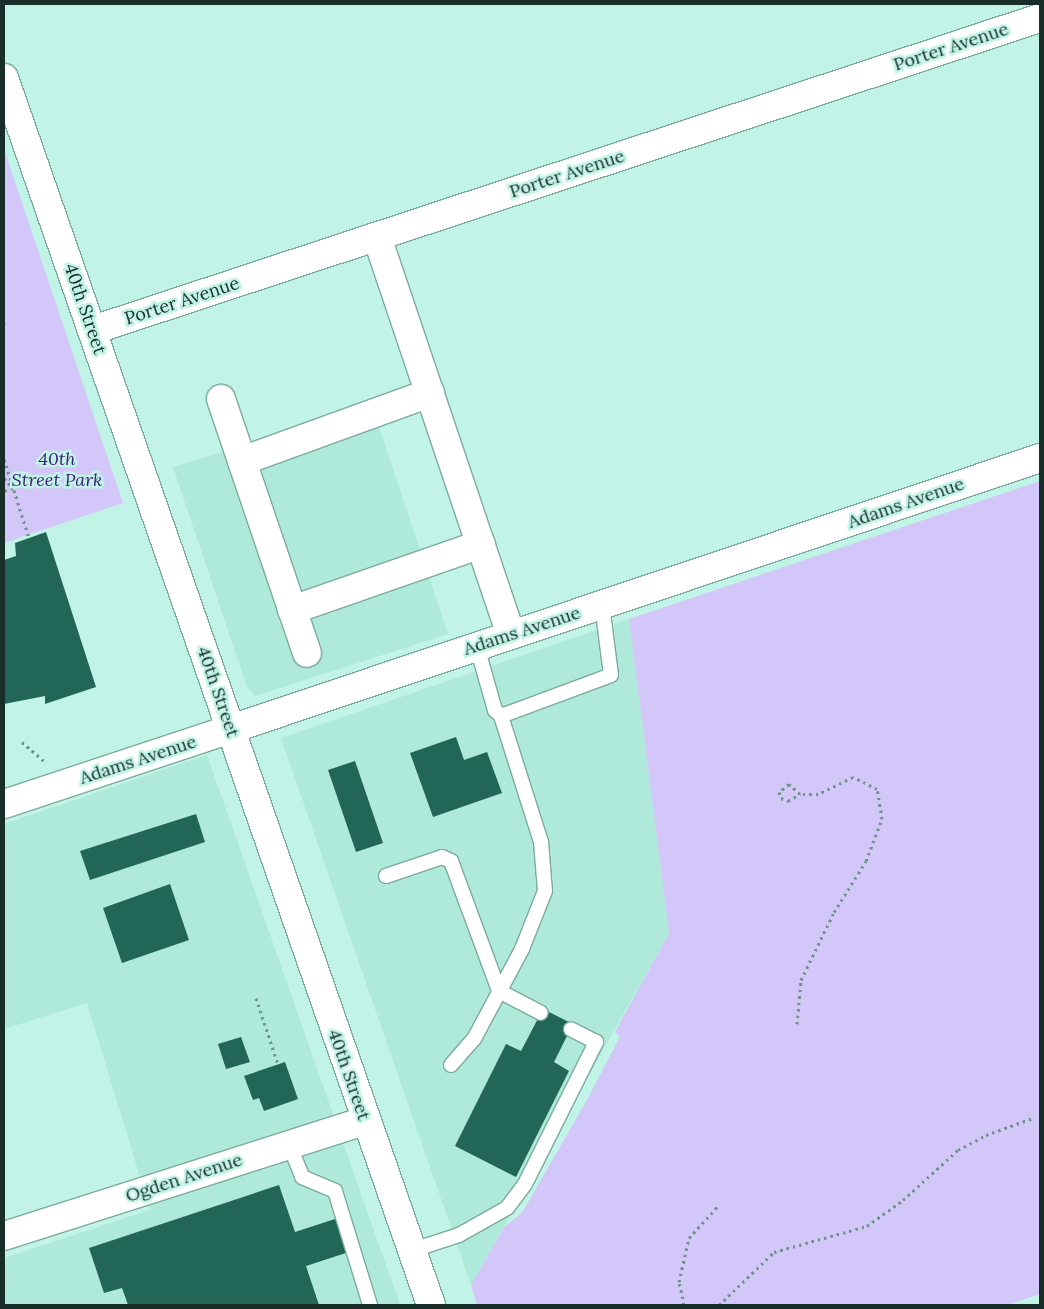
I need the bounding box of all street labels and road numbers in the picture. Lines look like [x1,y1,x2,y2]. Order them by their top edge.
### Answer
street label: Porter Avenue [891,18,1011,76]
street label: Porter Avenue [507,145,627,203]
street label: 40th Street [59,261,111,357]
street label: Porter Avenue [122,272,242,330]
street label: Adams Avenue [845,473,967,533]
street label: Adams Avenue [461,602,583,660]
street label: 40th Street [192,644,244,740]
street label: Adams Avenue [77,731,199,789]
street label: 40th Street [323,1027,375,1123]
street label: Ogden Avenue [123,1149,245,1207]

